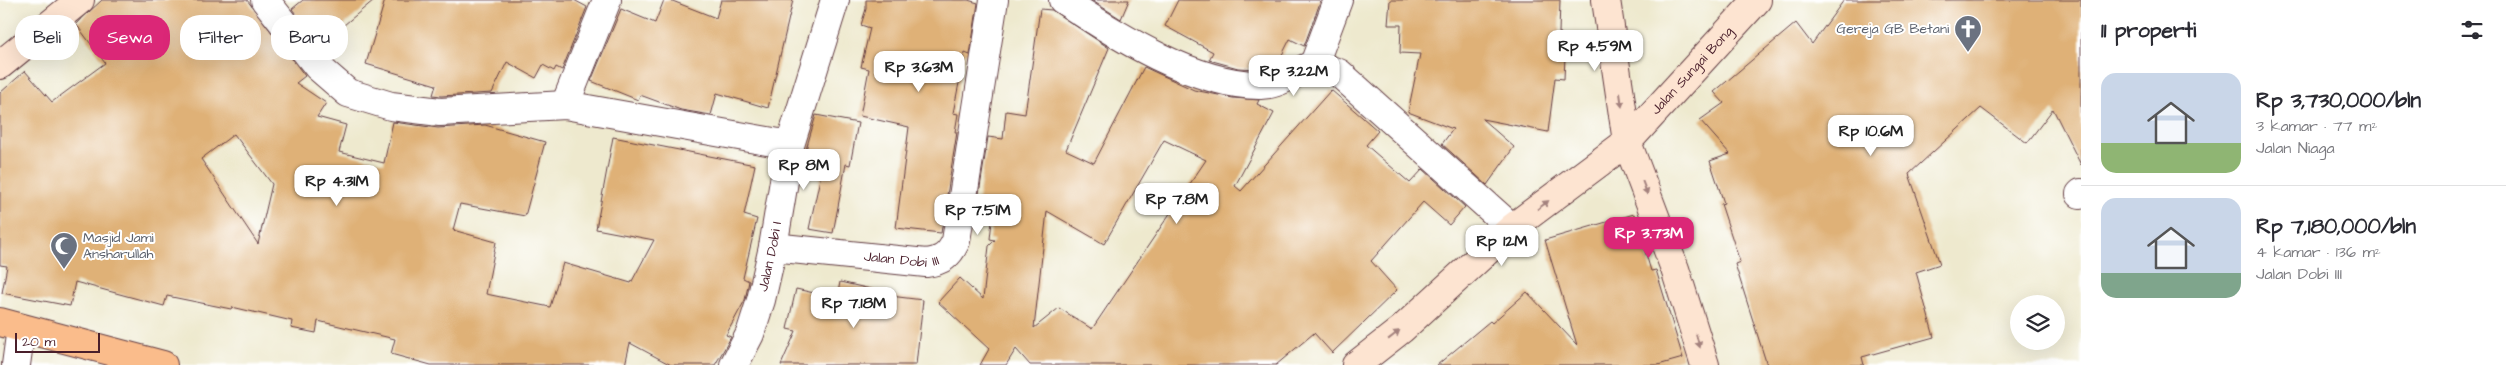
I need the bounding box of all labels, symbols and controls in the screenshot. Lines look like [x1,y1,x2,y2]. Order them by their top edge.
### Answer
church icon: Gereja GB Betani [1953,14,1983,53]
chip: Beli [15,15,79,60]
chip: Sewa [89,15,170,60]
chip: Filter [180,15,261,60]
chip: Baru [271,15,348,60]
text: 11 properti [2101,16,2196,45]
icon: filters [2458,16,2486,44]
place label: Gereja GB Betani [1837,19,1949,39]
street label: Jalan Sungai Bong [1646,22,1738,119]
pin: Rp 4.59M [1543,30,1647,72]
text: Rp 4.59M [1558,35,1632,57]
pin: Rp 3.63M [867,51,971,93]
pin: Rp 3.22M [1242,54,1346,97]
text: Rp 3.63M [885,56,953,78]
text: Rp 3.22M [1260,60,1328,82]
text: Rp 3,730,000/bln [2256,86,2421,115]
one-way arrow [1617,92,1625,108]
icon: home [2141,93,2201,153]
pin: Rp 10.6M [1819,114,1923,157]
text: 3 kamar · 77 m² [2256,115,2378,137]
text: Rp 10.6M [1839,120,1903,142]
text: Jalan Niaga [2256,137,2335,159]
pin: Rp 8M [769,148,839,191]
text: Rp 8M [779,154,829,176]
pin: Rp 4.31M [285,164,389,207]
text: Rp 4.31M [305,170,369,192]
one-way arrow [1641,181,1649,195]
pin: Rp 7.8M [1131,182,1223,225]
text: Rp 7.8M [1146,188,1208,210]
pin: Rp 7.51M [926,194,1030,236]
text: Rp 7.51M [945,199,1011,221]
one-way arrow [1536,200,1550,210]
text: Rp 7,180,000/bln [2256,212,2416,241]
pin: Rp 3.73M [1597,216,1701,259]
icon: home [2141,218,2201,278]
street label: Jalan Dobi I [753,220,787,294]
text: Rp 3.73M [1615,222,1683,244]
pin: Rp 12M [1461,224,1543,267]
place label: Masjid Jami Ansharullah [83,228,154,264]
text: Rp 12M [1476,230,1528,252]
mosque icon: Masjid Jami Ansharullah [49,231,79,270]
text: 4 kamar · 136 m² [2256,241,2381,263]
street label: Jalan Dobi III [863,247,942,273]
text: Jalan Dobi III [2256,263,2342,285]
pin: Rp 7.18M [802,286,906,329]
text: Rp 7.18M [822,292,886,314]
map controls [2010,295,2065,350]
button: layers [2010,295,2065,350]
one-way arrow [1387,329,1400,340]
scale bar [15,330,100,353]
text: 20 m [22,332,55,352]
one-way arrow [1694,334,1702,349]

